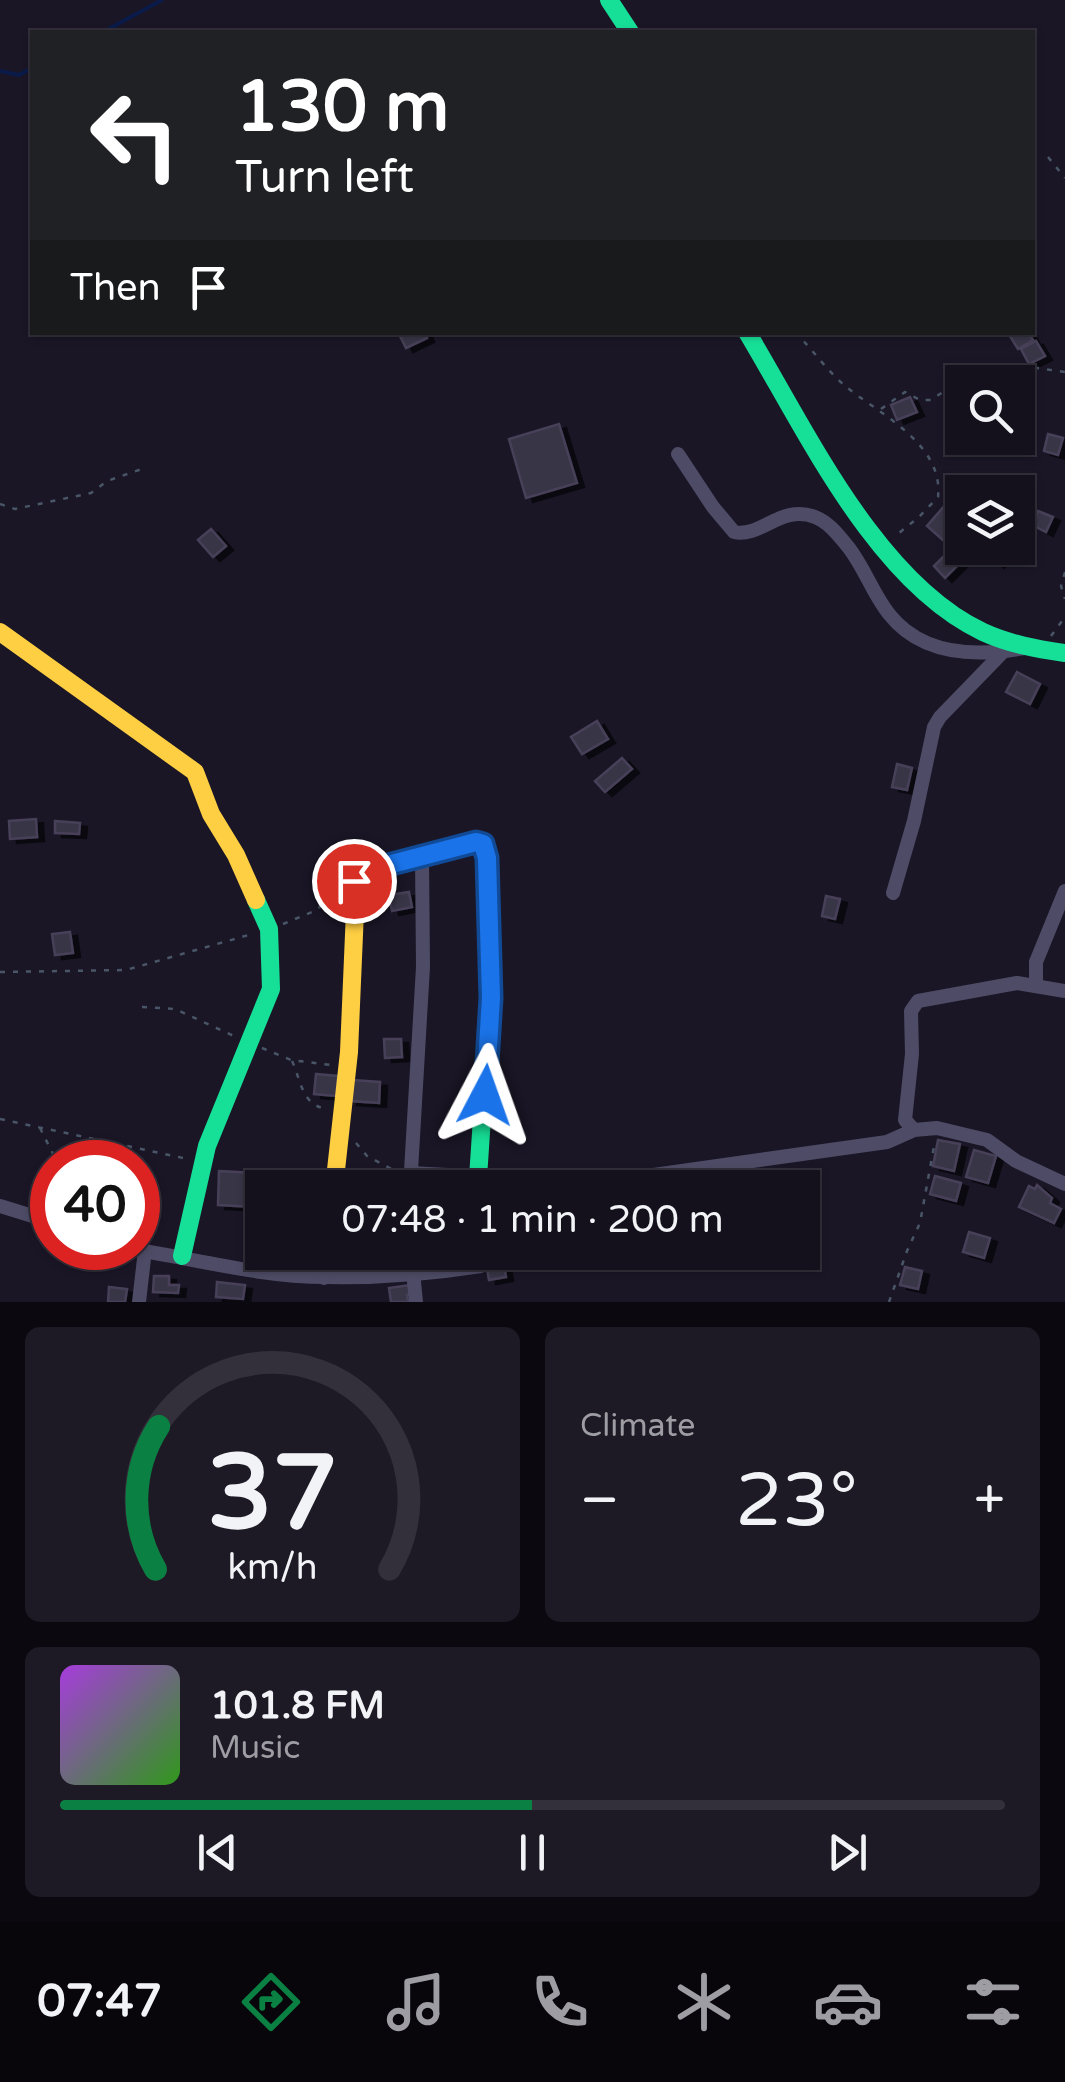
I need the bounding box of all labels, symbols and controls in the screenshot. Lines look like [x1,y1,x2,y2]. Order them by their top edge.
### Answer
text: 130 m [235,66,449,150]
icon: left [70,70,200,200]
text: Turn left [235,151,414,205]
icon: arrive [181,260,236,315]
text: Then [70,265,161,311]
map controls [945,365,1035,565]
button: search [945,365,1035,455]
button: layers [945,475,1035,565]
pin [312,839,397,924]
icon: arrive [327,854,382,909]
position arrow [433,1043,537,1147]
speed limit sign: 40 [30,1140,160,1270]
text: 07:48 · 1 min · 200 m [341,1197,724,1243]
text: Climate [580,1407,695,1445]
text: 37 [207,1432,338,1557]
text: 23° [735,1456,858,1546]
text: − [580,1468,619,1534]
text: + [974,1468,1005,1534]
text: km/h [228,1546,317,1589]
text: 101.8 FM [210,1683,385,1729]
text: Music [210,1729,300,1767]
icon: previous [190,1825,245,1880]
icon: pause [505,1825,560,1880]
icon: next [820,1825,875,1880]
icon: directions [236,1967,306,2037]
icon: music [381,1967,451,2037]
icon: phone [525,1967,595,2037]
icon: climate [669,1967,739,2037]
icon: car [813,1967,883,2037]
icon: filters [958,1967,1028,2037]
text: 07:47 [37,1975,162,2029]

